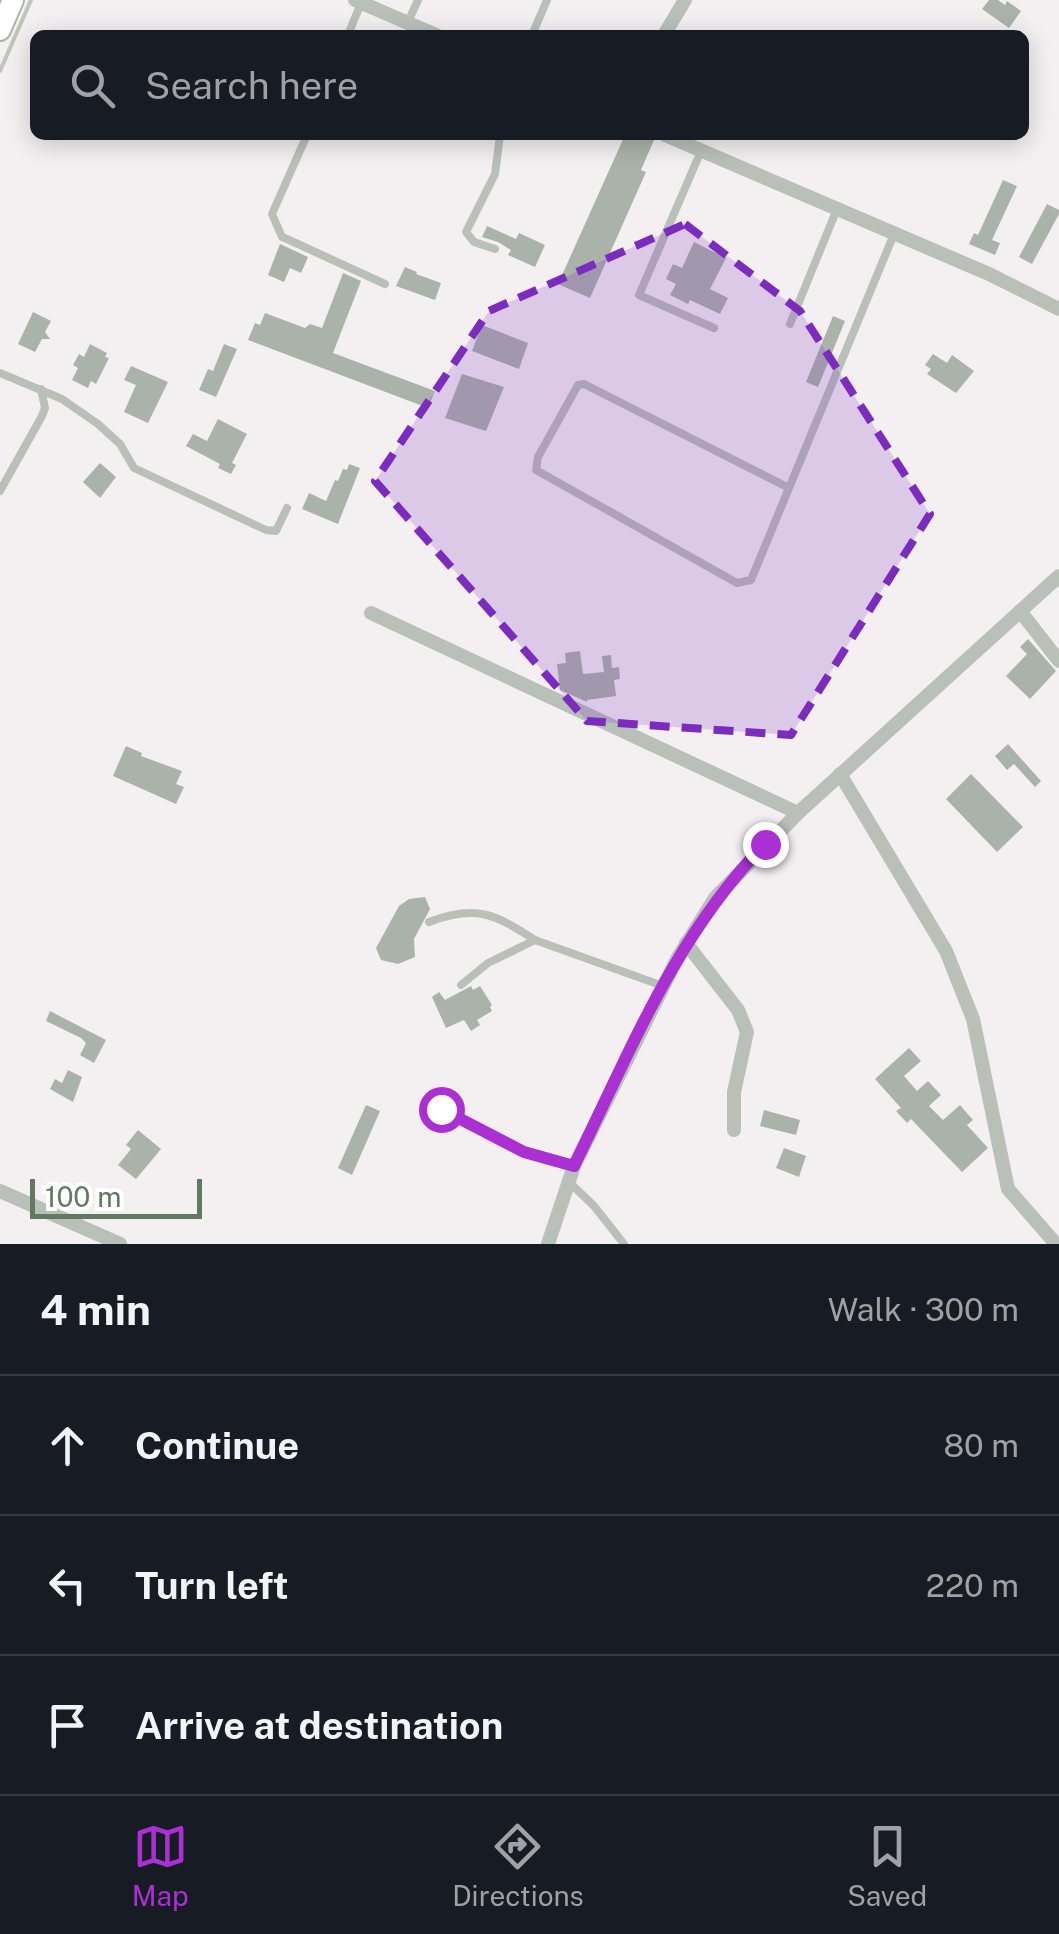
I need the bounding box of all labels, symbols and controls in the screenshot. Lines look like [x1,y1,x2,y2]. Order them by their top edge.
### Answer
search box [30,30,1029,140]
icon: search [65,58,120,113]
text: Search here [145,63,358,108]
route end [743,822,789,868]
route start [419,1087,465,1133]
scale bar [30,1174,202,1218]
text: 100 m [45,1180,122,1213]
text: 4 min [40,1285,151,1334]
text: Walk · 300 m [828,1291,1019,1328]
icon: ahead [40,1418,95,1473]
text: Continue [135,1423,299,1468]
text: 80 m [943,1427,1019,1464]
icon: left [40,1558,95,1613]
text: Turn left [135,1563,289,1608]
text: 220 m [926,1567,1019,1604]
icon: arrive [40,1698,95,1753]
text: Arrive at destination [135,1703,503,1748]
tab: Map [132,1819,189,1912]
tab: Directions [452,1819,584,1912]
tab: Saved [847,1819,927,1912]

